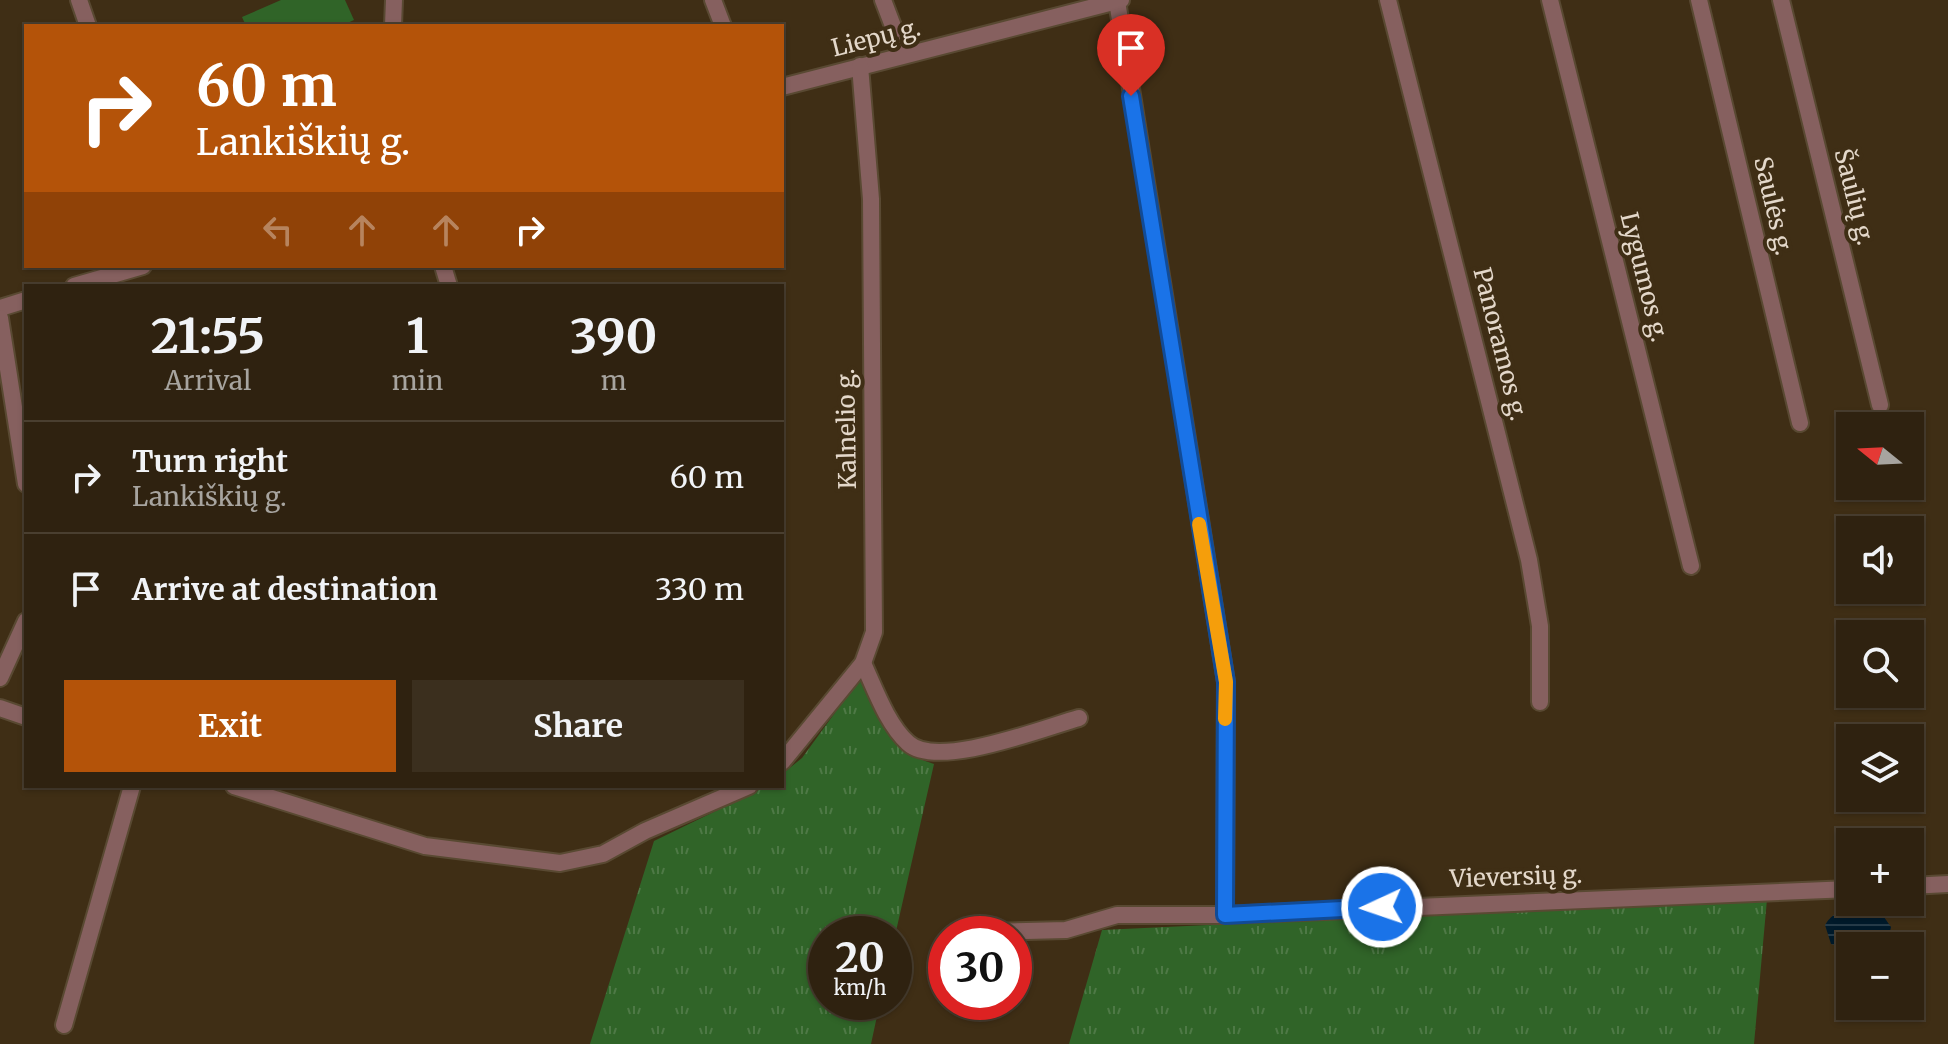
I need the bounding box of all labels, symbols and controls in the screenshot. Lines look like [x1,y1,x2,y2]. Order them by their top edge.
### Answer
street label: Liepų g. [828,12,924,64]
pin [1097,14.0,1165,96]
icon: arrive [1109,26,1153,70]
text: 60 m [196,51,337,121]
icon: right [64,56,168,160]
text: Lankiškių g. [196,120,410,165]
street label: Šaulių g. [1828,145,1882,248]
street label: Saulės g. [1747,154,1800,258]
icon: left [256,208,300,252]
icon: ahead [340,208,384,252]
icon: ahead [424,208,468,252]
icon: right [508,208,552,252]
street label: Lygumos g. [1613,209,1676,345]
street label: Panoramos g. [1467,264,1534,424]
text: 21:55 [151,306,265,366]
text: 1 [406,306,429,366]
text: 390 [570,306,657,366]
text: Arrival [164,364,251,397]
text: min [392,364,443,397]
text: m [601,364,626,397]
street label: Kalnelio g. [830,368,863,490]
north arrow [1836,412,1924,500]
map controls [1836,412,1924,1020]
text: Turn right [132,442,288,480]
icon: right [64,455,108,499]
text: 60 m [670,458,744,496]
text: Lankiškių g. [132,480,287,513]
button: sound [1836,516,1924,604]
icon: arrive [64,567,108,611]
text: Arrive at destination [132,570,438,608]
text: 330 m [655,570,744,608]
button: search [1836,620,1924,708]
button: Exit [64,680,396,772]
button: Share [412,680,744,772]
button: layers [1836,724,1924,812]
button: + [1836,828,1924,916]
street label: Vieversių g. [1448,859,1583,894]
position arrow [1340,865,1424,949]
speed limit sign: 30 [928,916,1032,1020]
button: − [1836,932,1924,1020]
text: 20 [835,933,885,983]
text: km/h [834,975,886,1000]

